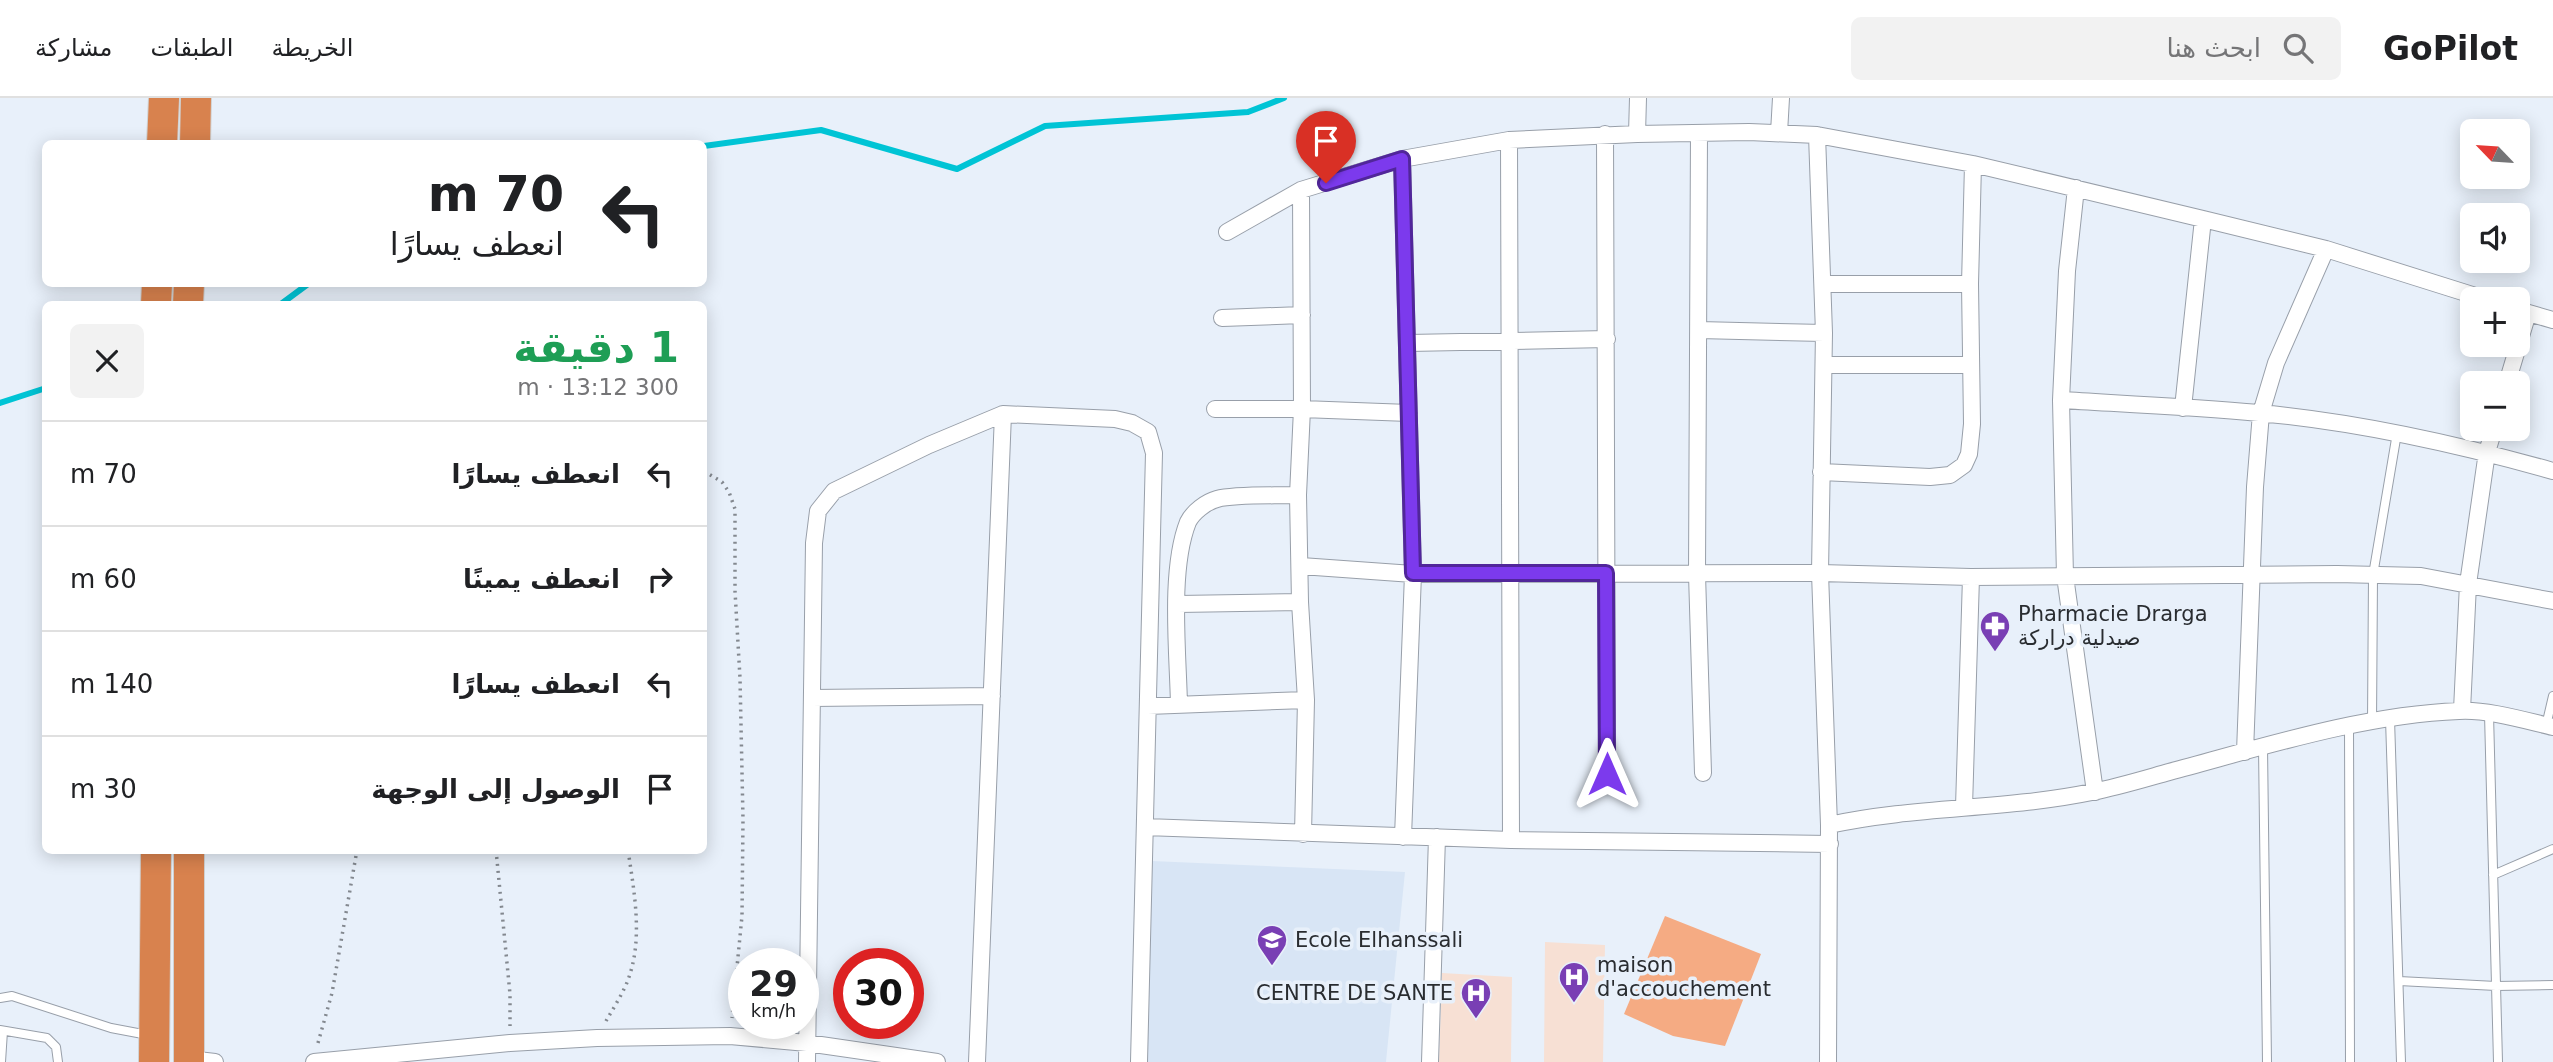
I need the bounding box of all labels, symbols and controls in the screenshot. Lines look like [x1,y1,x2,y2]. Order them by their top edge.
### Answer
search box [1851,17,2341,80]
icon: search [2279,29,2317,67]
text: GoPilot [2383,29,2518,68]
text: ابحث هنا [2166,33,2261,63]
text: مشاركة [35,34,112,62]
text: الطبقات [150,34,233,62]
text: الخريطة [271,34,353,62]
pin [1296,111,1356,183]
north arrow [2460,119,2530,189]
map controls [2460,119,2530,441]
icon: arrive [1307,122,1345,160]
text: 70 m [428,166,564,223]
icon: left [588,168,679,259]
button: sound [2460,203,2530,273]
text: انعطف يسارًا [390,225,564,263]
button: + [2460,287,2530,357]
text: 1 دقيقة [513,323,679,372]
button: close [70,324,144,398]
button: − [2460,371,2530,441]
text: 300 m · 13:12 [517,374,679,400]
icon: left [641,455,679,493]
text: 70 m [70,459,137,489]
text: انعطف يسارًا [451,459,620,489]
icon: right [641,560,679,598]
text: 60 m [70,564,137,594]
text: انعطف يمينًا [463,564,620,594]
place label: Pharmacie Drarga صيدلية دراركة [2018,602,2208,650]
pharmacy icon: Pharmacie Drarga صيدلية دراركة [1978,609,2012,653]
icon: left [641,665,679,703]
text: 140 m [70,669,153,699]
text: انعطف يسارًا [451,669,620,699]
position arrow [1570,737,1644,811]
icon: arrive [641,770,679,808]
text: 30 m [70,774,137,804]
text: الوصول إلى الوجهة [371,774,620,804]
school or university icon: Ecole Elhanssali [1255,923,1289,967]
place label: Ecole Elhanssali [1295,928,1463,952]
speed limit sign: 30 [833,948,924,1039]
place label: maison d'accouchement [1597,953,1771,1001]
hospital icon: maison d'accouchement [1557,960,1591,1004]
text: 29 [749,964,798,1004]
hospital icon: CENTRE DE SANTE [1459,976,1493,1020]
place label: CENTRE DE SANTE [1256,981,1453,1005]
text: km/h [751,1000,796,1021]

